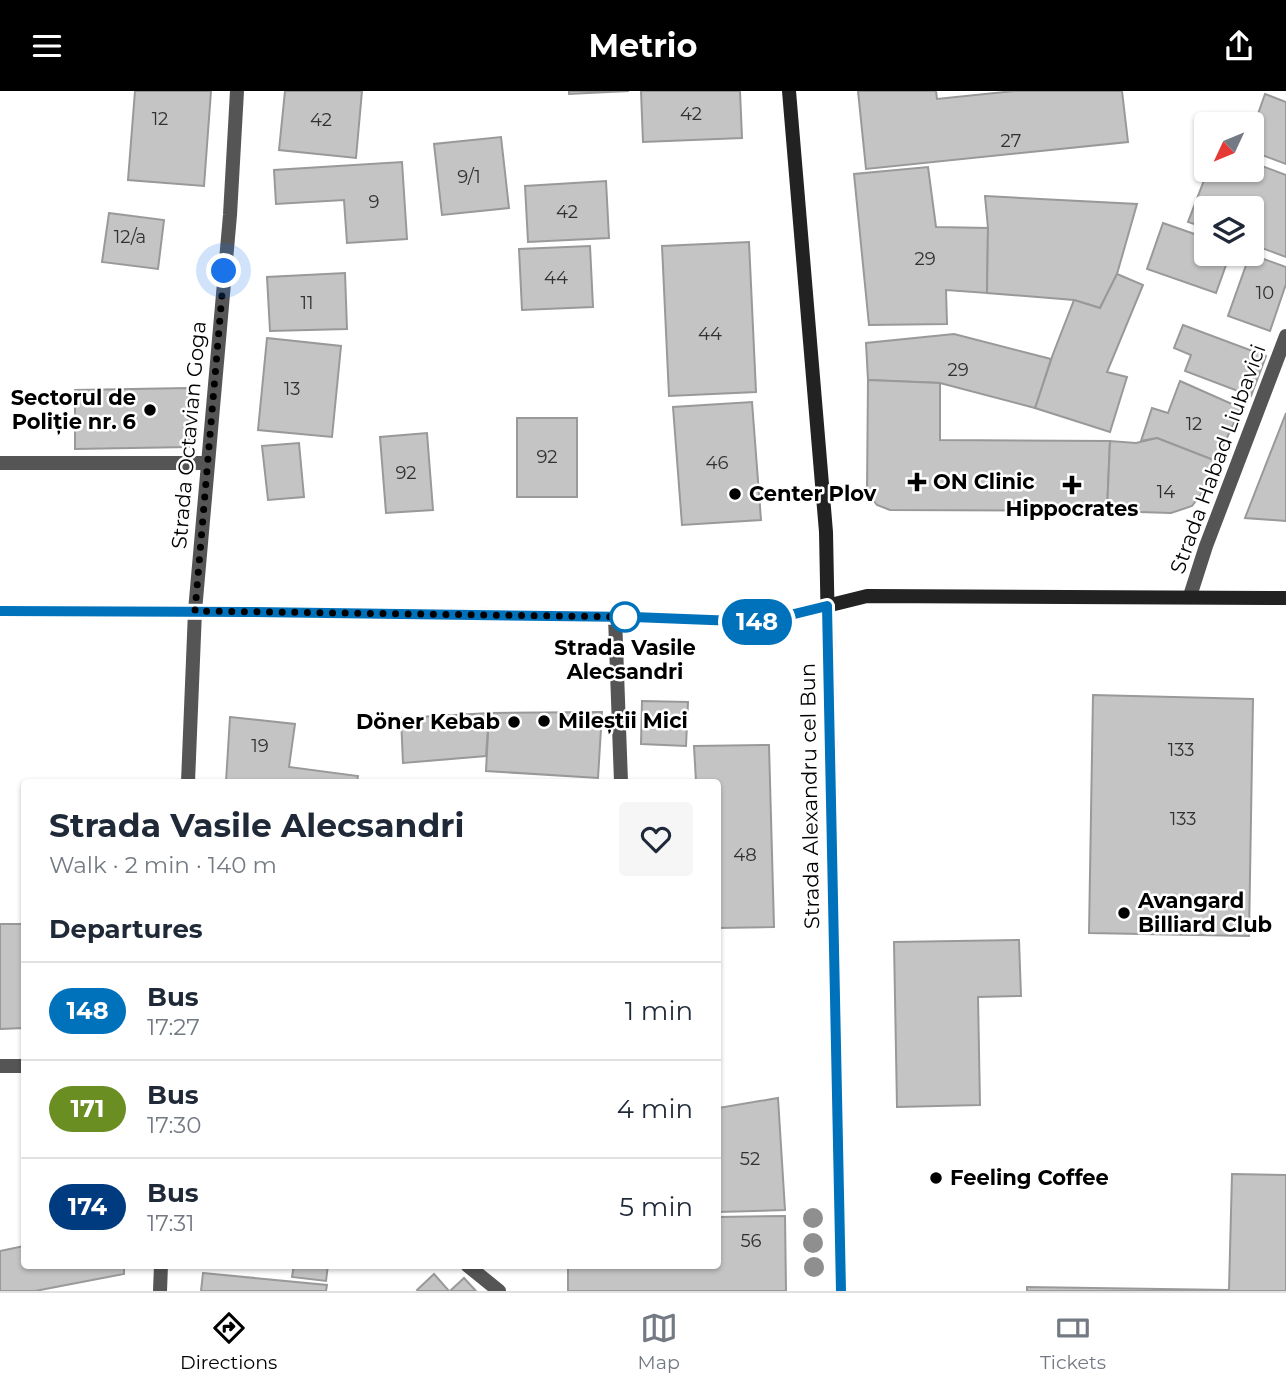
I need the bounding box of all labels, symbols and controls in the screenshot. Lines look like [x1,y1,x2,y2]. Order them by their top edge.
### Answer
text: Metrio [589,26,697,65]
icon: menu [28,27,66,65]
icon: share [1220,27,1258,65]
house number: 42 [680,103,702,125]
house number: 12 [152,108,168,130]
house number: 42 [310,109,332,131]
north arrow [1194,112,1264,182]
map controls [1194,112,1264,266]
house number: 27 [1001,130,1021,152]
house number: 9/1 [457,166,481,188]
house number: 9 [369,191,380,213]
button: layers [1194,196,1264,266]
house number: 42 [556,201,578,223]
house number: 12/a [114,226,146,248]
house number: 29 [914,248,936,270]
your location [206,253,241,288]
house number: 44 [544,267,568,289]
house number: 10 [1256,282,1274,304]
house number: 11 [301,292,314,314]
street label: Strada Octavian Goga [166,320,211,550]
house number: 44 [698,323,722,345]
street label: Strada Habad Liubavici [1164,341,1271,577]
house number: 29 [947,359,969,381]
house number: 13 [284,378,300,400]
place label: Sectorul de Poliție nr. 6 [11,385,136,435]
marker: Sectorul de Poliție nr. 6 [142,402,158,418]
house number: 12 [1186,413,1202,435]
house number: 92 [536,446,558,468]
house number: 46 [706,452,728,474]
house number: 92 [395,462,417,484]
place label: ON Clinic [933,469,1035,494]
marker: ON Clinic [907,472,927,492]
marker: Hippocrates [1064,477,1080,493]
place label: Center Plov [749,481,877,506]
house number: 14 [1157,481,1175,503]
marker: Center Plov [727,486,743,502]
place label: Hippocrates [1006,496,1138,521]
line badge: 148 [717,599,797,645]
marker: Strada Vasile Alecsandri [610,602,640,632]
text: 148 [736,607,778,636]
place label: Strada Vasile Alecsandri [554,635,696,684]
street label: Strada Alexandru cel Bun [795,663,824,929]
place label: Mileștii Mici [558,708,688,734]
place label: Döner Kebab [356,709,500,734]
marker: Mileștii Mici [536,713,552,729]
marker: Döner Kebab [506,714,522,730]
house number: 19 [251,735,269,757]
house number: 133 [1168,739,1194,761]
button: heart [619,802,693,876]
text: Strada Vasile Alecsandri [49,805,464,845]
house number: 133 [1170,808,1196,830]
house number: 48 [733,844,757,866]
text: Walk · 2 min · 140 m [49,851,277,879]
place label: Avangard Billiard Club [1137,888,1272,937]
marker: Avangard Billiard Club [1116,905,1132,921]
text: Departures [49,913,203,945]
text: Bus [147,981,199,1013]
text: 1 min [625,995,693,1027]
text: 148 [66,996,109,1025]
text: 17:27 [147,1013,200,1041]
text: Bus [147,1079,199,1111]
text: 4 min [617,1093,693,1125]
text: 171 [71,1094,104,1123]
text: 17:30 [147,1111,201,1139]
house number: 52 [740,1148,760,1170]
place label: Feeling Coffee [950,1165,1109,1190]
marker: Feeling Coffee [928,1170,944,1186]
text: Bus [147,1177,199,1209]
text: 5 min [619,1191,693,1223]
text: 174 [68,1192,107,1221]
text: 17:31 [147,1209,195,1237]
house number: 56 [740,1230,762,1252]
tab: Directions [180,1309,277,1374]
tab: Map [638,1309,680,1374]
tab: Tickets [1040,1309,1106,1374]

